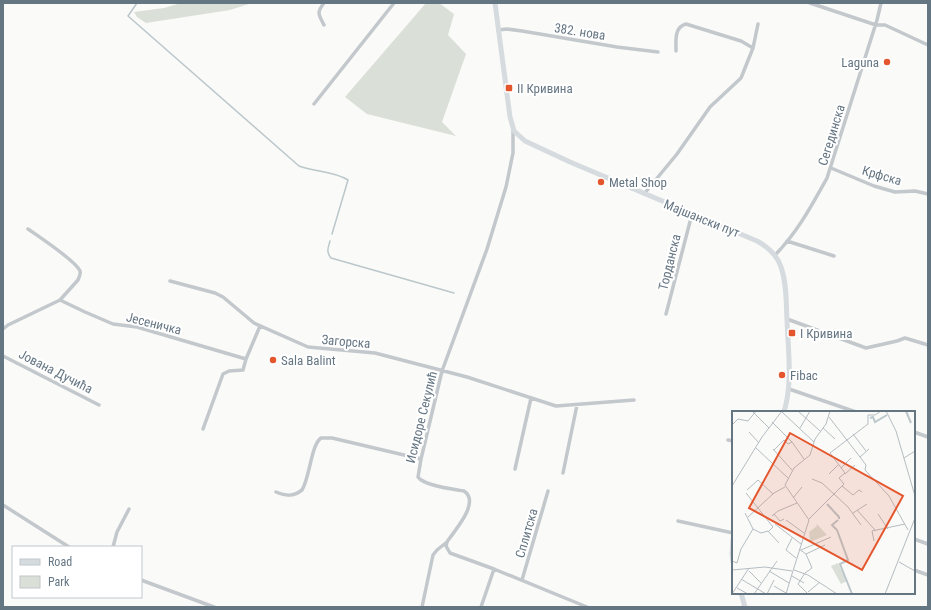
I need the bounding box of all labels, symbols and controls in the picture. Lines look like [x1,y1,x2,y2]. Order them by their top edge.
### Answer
street label: 382. нова [553,20,607,43]
place label: Laguna [841,55,879,70]
marker: Laguna [882,57,892,67]
place label: II Кривина [517,81,573,96]
marker: II Кривина [504,83,514,93]
street label: Сегединска [815,103,848,167]
street label: Крфска [860,163,903,188]
place label: Metal Shop [609,175,667,190]
marker: Metal Shop [596,177,606,187]
street label: Мајшански пут [662,196,742,241]
street label: Торданска [655,233,684,292]
street label: Јесеничка [125,309,183,338]
place label: I Кривина [800,326,852,341]
marker: I Кривина [787,328,797,338]
street label: Загорска [321,332,371,351]
street label: Јована Дучића [16,346,95,397]
place label: Sala Balint [281,353,336,368]
marker: Sala Balint [268,355,278,365]
place label: Fibac [790,368,818,383]
street label: Исидоре Секулић [403,370,440,465]
marker: Fibac [777,370,787,380]
inset map [732,411,915,594]
street label: Сплитска [512,507,541,560]
legend [12,546,142,598]
text: Road [48,555,72,569]
text: Park [48,575,70,589]

